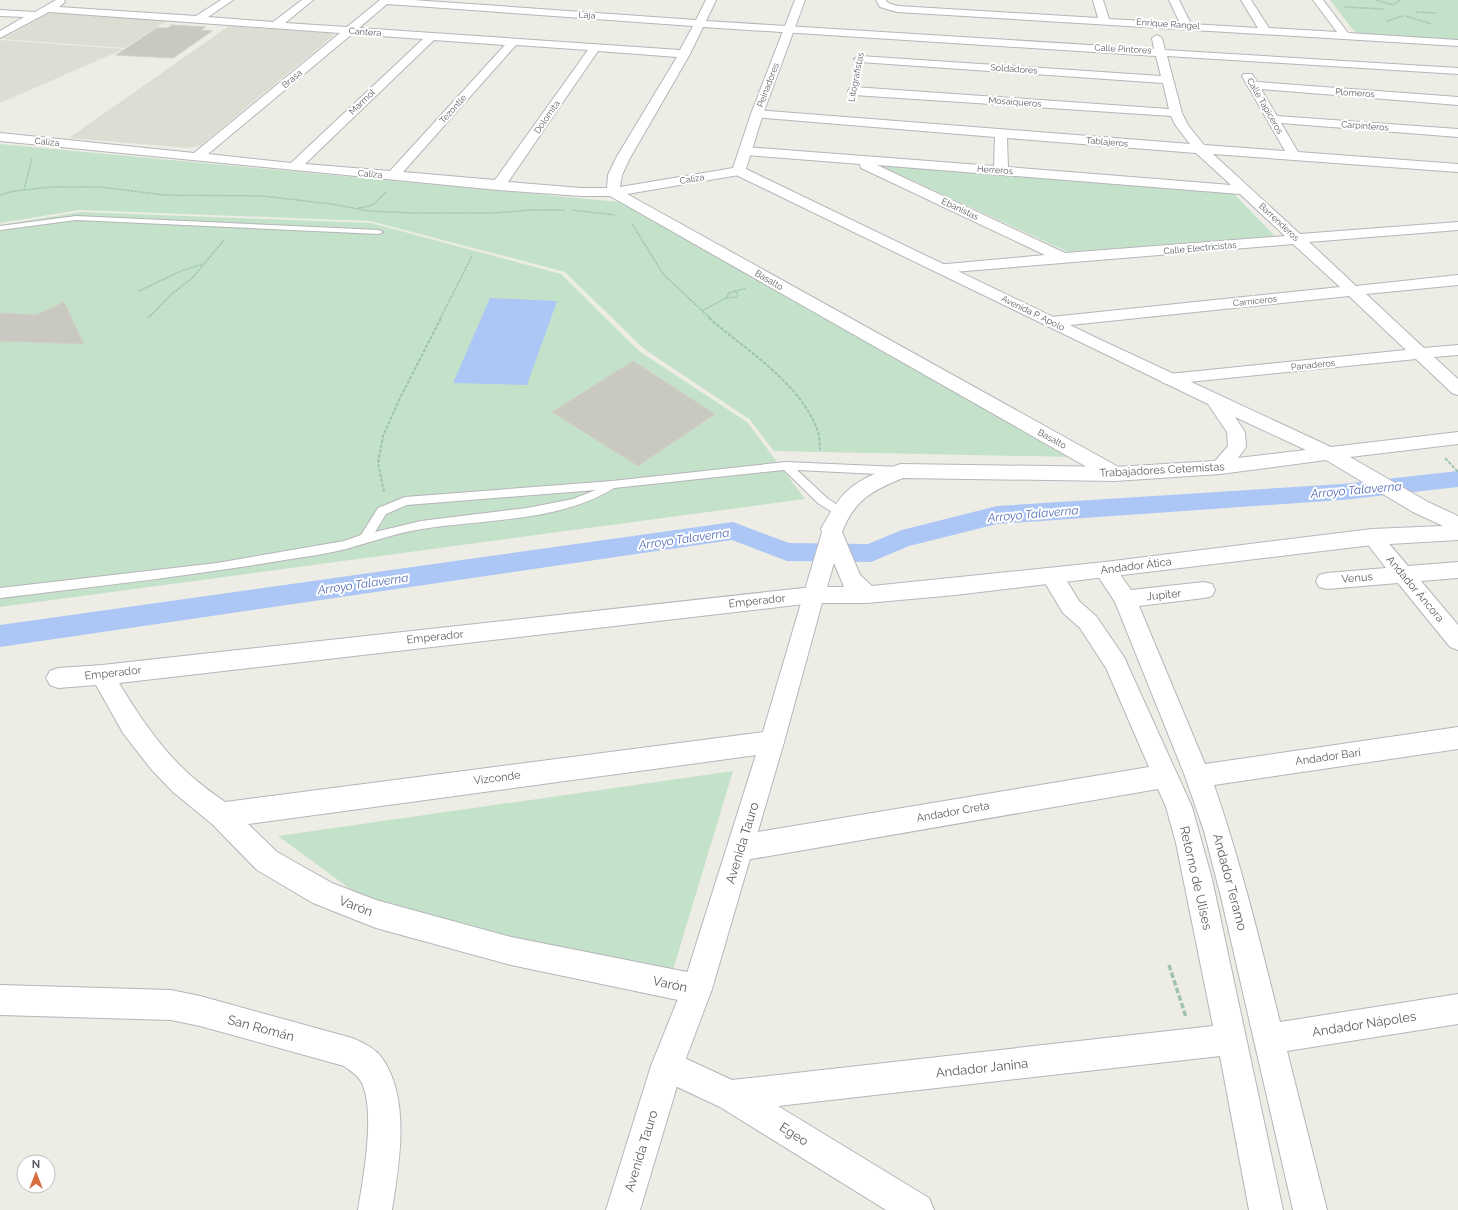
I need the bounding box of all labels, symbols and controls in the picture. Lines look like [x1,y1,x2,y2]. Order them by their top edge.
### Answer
street label: Laja [578,9,596,21]
street label: Enrique Rangel [1136,17,1201,31]
street label: Cantera [348,26,382,38]
street label: Calle Pintores [1094,43,1152,56]
street label: Litografistas [846,51,866,103]
street label: Peinadores [755,61,781,109]
street label: Soldadores [990,62,1039,76]
street label: Brasa [280,68,304,90]
street label: Calle Tapiceros [1245,76,1285,136]
street label: Marmol [347,87,377,117]
street label: Plomeros [1335,87,1376,99]
street label: Tezontle [437,92,469,125]
street label: Mosaiqueros [988,95,1043,109]
street label: Dolomita [532,99,562,135]
street label: Carpinteros [1341,119,1390,133]
street label: Tablajeros [1085,135,1129,149]
street label: Caliza [34,136,60,148]
street label: Herreros [977,164,1014,176]
street label: Caliza [357,168,383,180]
street label: Caliza [679,172,705,186]
street label: Ebanistas [940,196,981,222]
street label: Barrenderos [1257,201,1302,244]
street label: Calle Electricistas [1163,240,1238,256]
street label: Basalto [753,268,785,292]
street label: Avenida P. Apolo [1000,293,1066,333]
street label: Carniceros [1232,294,1278,308]
street label: Panaderos [1290,358,1336,372]
street label: Basalto [1036,427,1068,451]
street label: Trabajadores Cetemistas [1099,460,1225,480]
water label: Arroyo Talaverna [1309,479,1402,501]
water label: Arroyo Talaverna [986,503,1079,525]
water label: Arroyo Talaverna [637,526,730,552]
street label: Andador Áncora [1384,553,1447,625]
street label: Andador Ática [1100,554,1172,577]
street label: Venus [1341,570,1373,586]
water label: Arroyo Talaverna [316,571,409,597]
street label: Jupiter [1146,587,1182,603]
street label: Emperador [728,592,786,610]
street label: Emperador [406,628,464,646]
street label: Emperador [84,664,142,682]
street label: Andador Barí [1294,746,1362,768]
street label: Vizconde [473,769,522,787]
street label: Andador Creta [916,799,990,825]
street label: Avenida Tauro [722,800,762,886]
street label: Retorno de Ulises [1177,825,1215,931]
street label: Andador Teramo [1210,832,1250,932]
street label: Varón [337,893,375,919]
street label: Varón [651,973,689,995]
street label: Andador Nápoles [1311,1008,1417,1040]
street label: San Román [226,1012,296,1044]
street label: Andador Janina [935,1056,1029,1080]
street label: Avenida Tauro [621,1108,661,1194]
street label: Egeo [777,1119,811,1149]
north arrow [16,1154,56,1194]
text: N [32,1158,40,1171]

